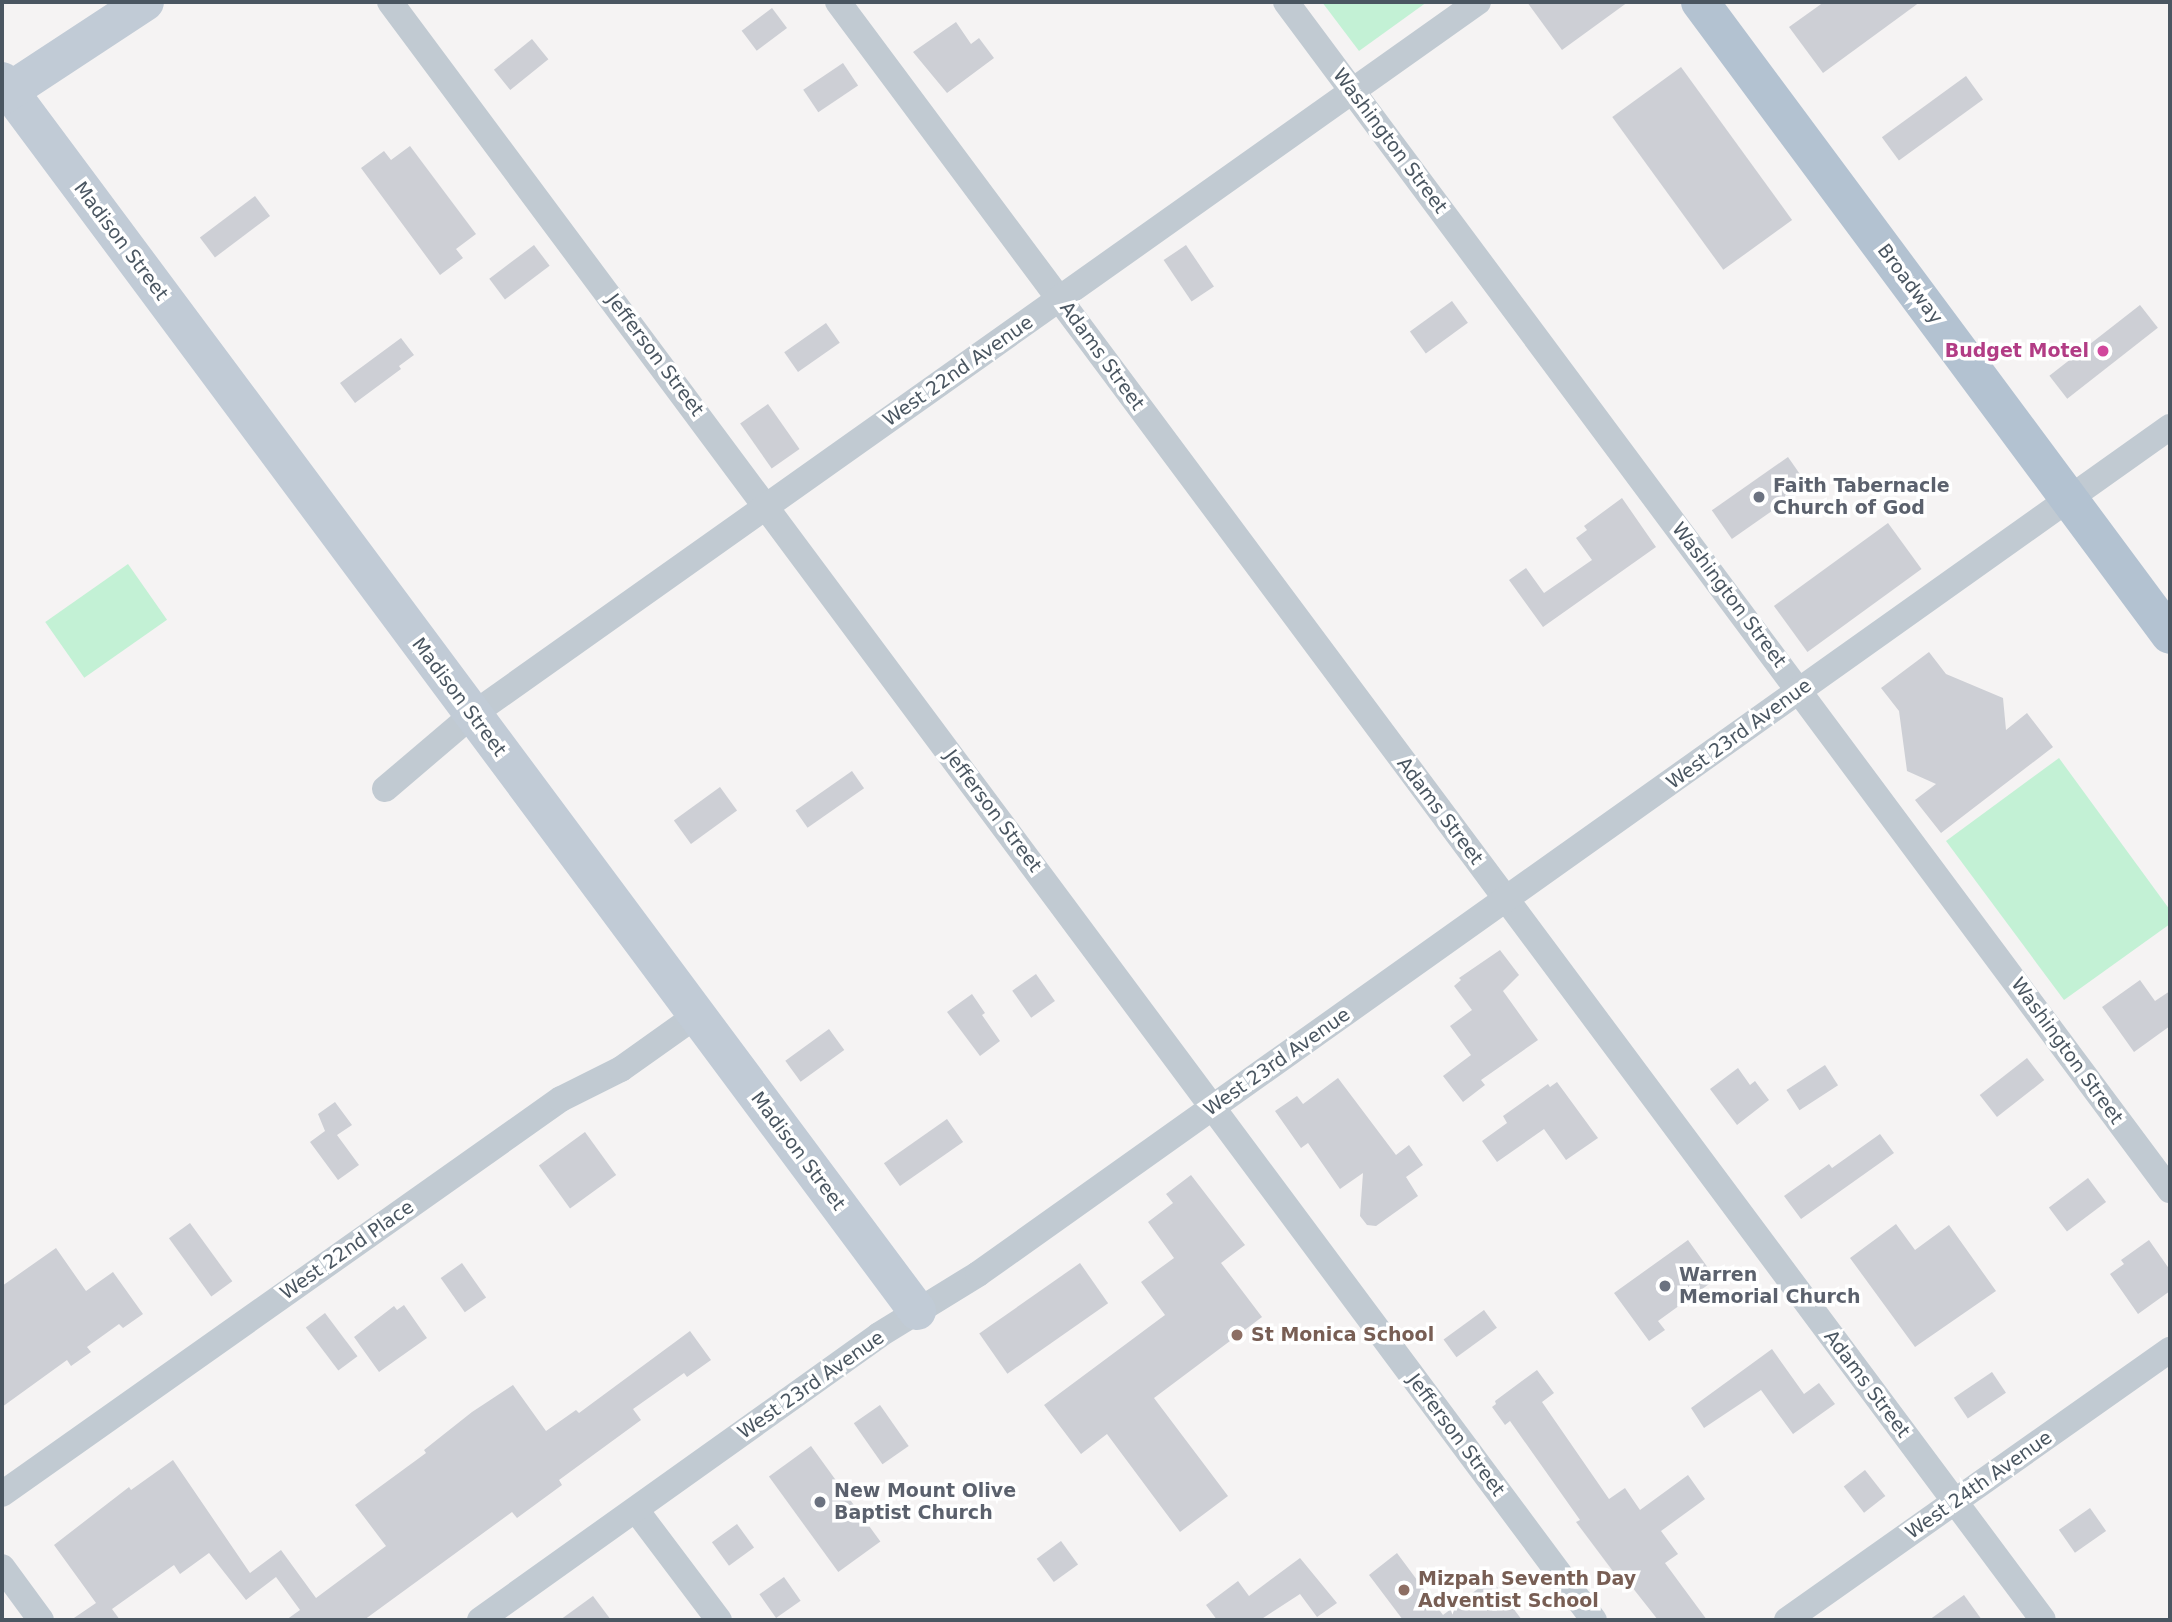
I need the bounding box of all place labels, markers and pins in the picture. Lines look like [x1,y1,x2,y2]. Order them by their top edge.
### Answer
place label: Budget Motel [1945,340,2089,362]
marker: Budget Motel [2095,343,2111,359]
place label: Faith Tabernacle Church of God [1773,475,1950,519]
marker: Faith Tabernacle Church of God [1751,489,1767,505]
place label: Warren Memorial Church [1679,1264,1861,1308]
marker: Warren Memorial Church [1657,1278,1673,1294]
place label: St Monica School [1251,1324,1434,1346]
marker: St Monica School [1229,1327,1245,1343]
place label: New Mount Olive Baptist Church [834,1480,1016,1524]
marker: New Mount Olive Baptist Church [812,1494,828,1510]
place label: Mizpah Seventh Day Adventist School [1418,1568,1636,1612]
marker: Mizpah Seventh Day Adventist School [1396,1582,1412,1598]

